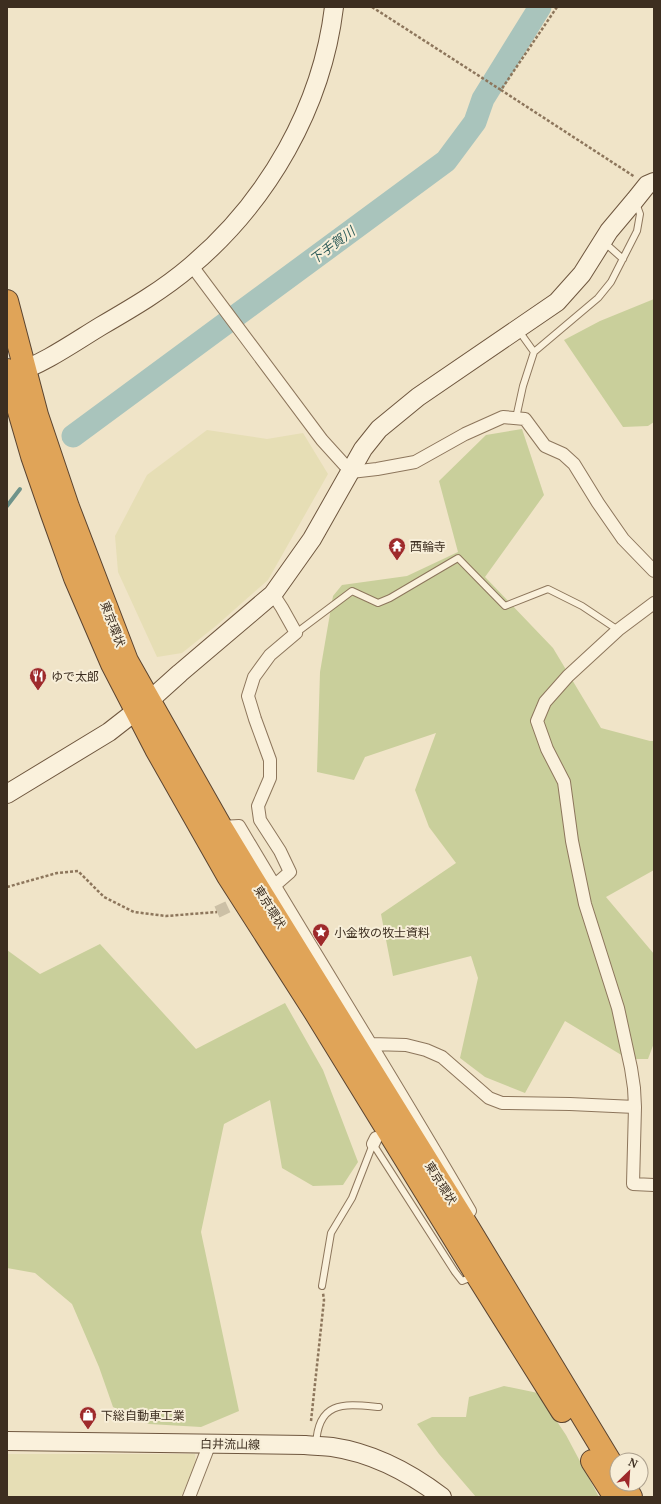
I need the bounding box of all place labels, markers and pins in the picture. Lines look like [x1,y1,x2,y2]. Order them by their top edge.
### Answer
temple icon: 西輪寺 [387,536,407,561]
place label: 西輪寺 [410,538,446,555]
restaurant icon: ゆで太郎 [28,666,48,691]
place label: ゆで太郎 [51,668,99,685]
place icon: 小金牧の牧士資料 [311,922,331,947]
place label: 小金牧の牧士資料 [334,924,430,941]
shop icon: 下総自動車工業 [78,1405,98,1430]
place label: 下総自動車工業 [101,1407,185,1424]

